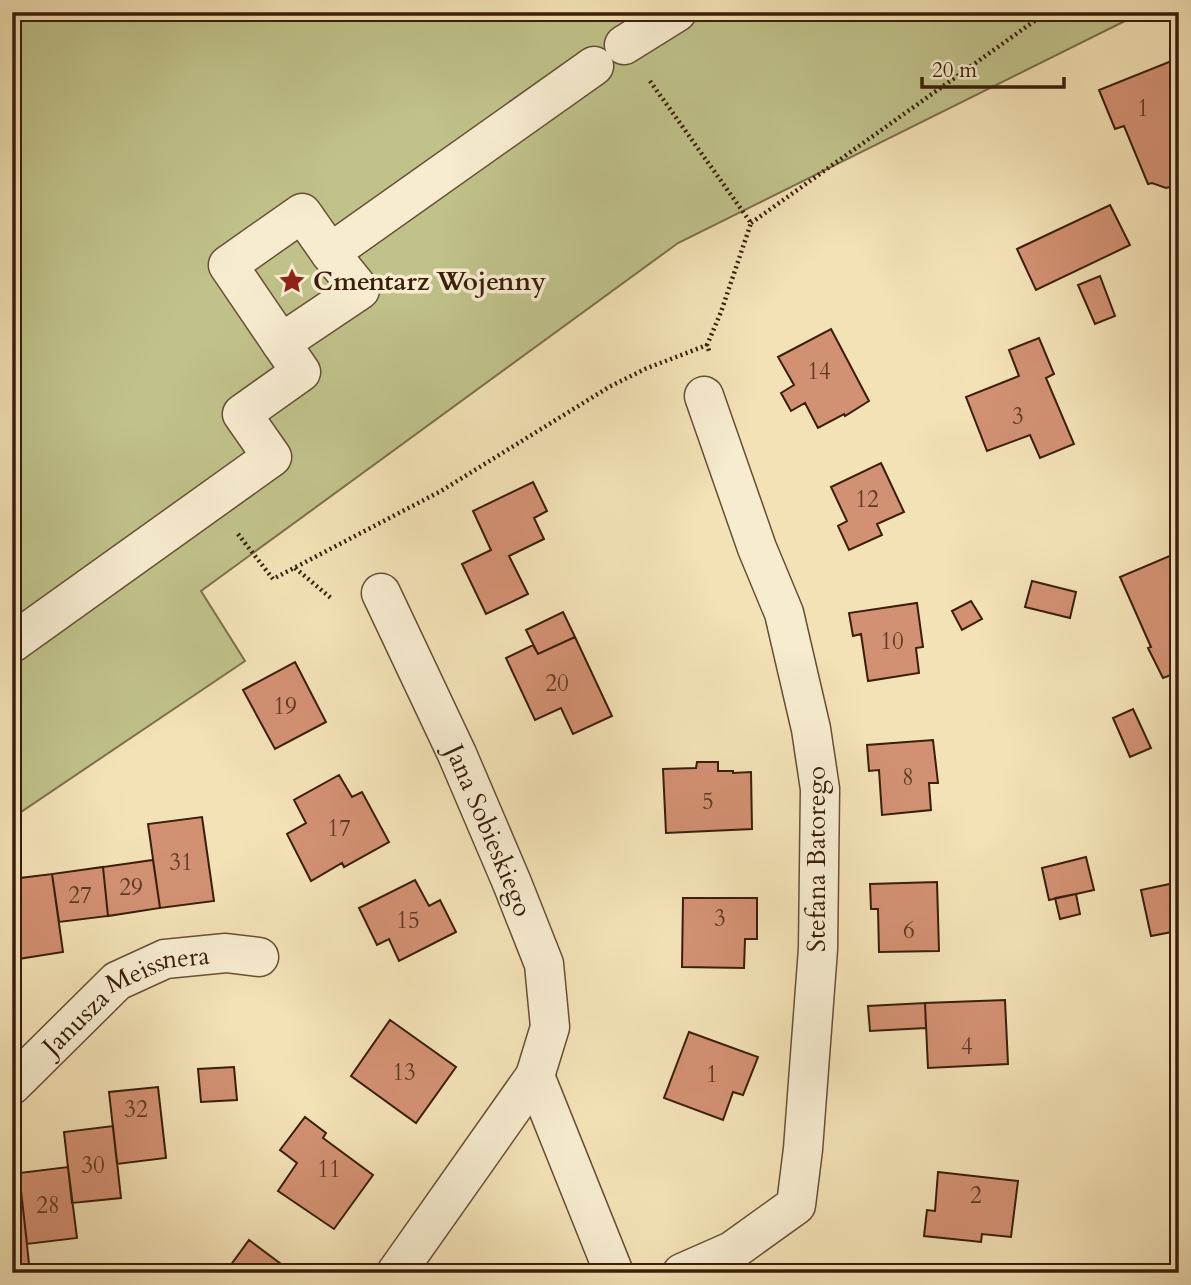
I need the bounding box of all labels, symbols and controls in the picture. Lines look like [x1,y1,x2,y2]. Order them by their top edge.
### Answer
scale bar [922,46,1063,90]
text: 20 m [932,56,977,85]
house number: 1 [1137,93,1149,124]
place label: Cmentarz Wojenny [313,264,546,299]
place icon: Cmentarz Wojenny [277,266,307,296]
house number: 14 [807,356,831,387]
house number: 3 [1012,401,1024,432]
house number: 12 [855,484,879,515]
house number: 10 [880,626,904,657]
house number: 20 [545,668,569,699]
house number: 19 [273,691,297,722]
street label: Jana Sobieskiego [436,735,541,922]
house number: 8 [902,762,914,793]
street label: Stefana Batorego [799,766,834,952]
house number: 5 [702,786,714,817]
house number: 17 [327,813,351,844]
house number: 31 [169,847,193,878]
house number: 29 [119,872,143,903]
house number: 27 [68,880,92,911]
house number: 3 [714,903,726,934]
house number: 15 [396,905,420,936]
house number: 6 [903,915,915,946]
street label: Janusza Meissnera [32,937,211,1066]
house number: 4 [961,1031,973,1062]
house number: 13 [392,1057,416,1088]
house number: 1 [706,1059,718,1090]
house number: 32 [124,1094,148,1125]
house number: 30 [81,1150,105,1181]
house number: 11 [317,1154,341,1185]
house number: 2 [970,1180,982,1211]
house number: 28 [36,1190,60,1221]

